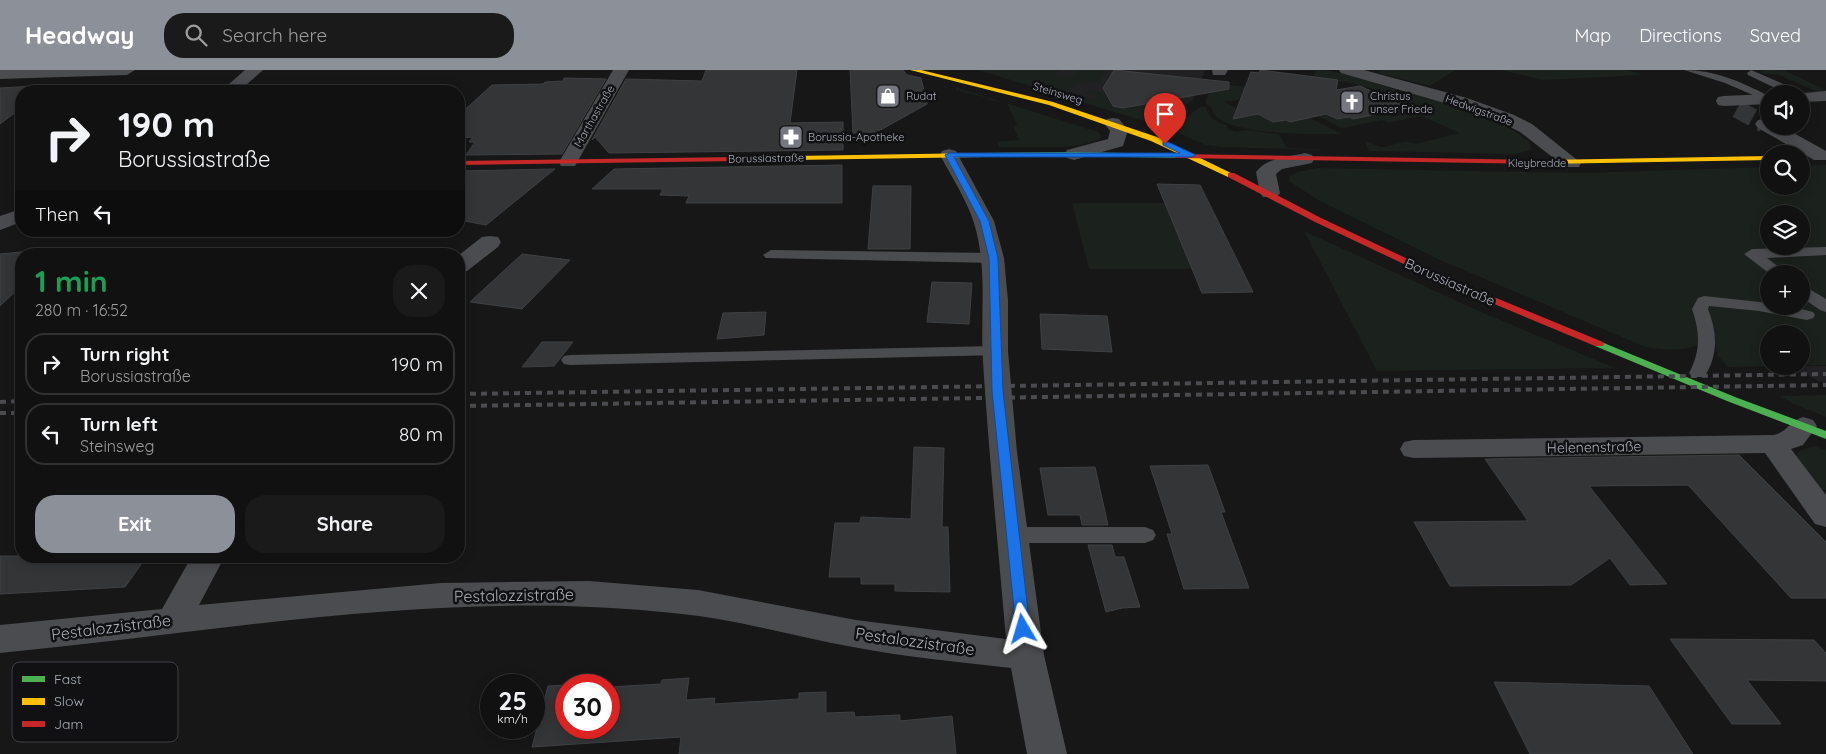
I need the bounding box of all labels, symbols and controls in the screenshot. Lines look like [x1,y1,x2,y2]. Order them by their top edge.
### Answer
search box [164,13,514,58]
text: Headway [25,20,134,50]
icon: search [182,21,210,49]
text: Search here [222,23,327,47]
text: Map [1574,24,1611,47]
text: Directions [1639,24,1722,47]
text: Saved [1750,24,1801,47]
street label: Steinsweg [1031,79,1085,107]
street label: Marthastraße [571,83,617,149]
shop icon: Rudat [875,83,901,109]
map controls [1760,85,1810,375]
button: sound [1760,85,1810,135]
place label: Rudat [906,89,937,103]
church icon: Christus unser Friede [1339,89,1365,115]
place label: Christus unser Friede [1370,89,1433,116]
street label: Hedwigstraße [1443,91,1515,129]
pin [1144,93,1186,144]
icon: arrive [1151,100,1179,128]
text: 190 m [118,102,215,146]
icon: right [35,105,100,170]
pharmacy icon: Borussia-Apotheke [778,124,804,150]
place label: Borussia-Apotheke [808,130,904,144]
text: Borussiastraße [118,145,270,173]
button: search [1760,145,1810,195]
street label: Borussiastraße [728,150,804,166]
street label: Kleybredde [1508,156,1566,170]
icon: left [89,200,117,228]
text: Then [35,202,79,226]
button: layers [1760,205,1810,255]
street label: Borussiastraße [1402,254,1498,310]
text: 1 min [35,262,108,300]
button: close [393,265,445,317]
button: + [1760,265,1810,315]
text: 280 m · 16:52 [35,300,128,320]
button: − [1760,325,1810,375]
text: Turn right [80,342,169,366]
icon: right [37,350,65,378]
text: 190 m [392,352,443,376]
text: Borussiastraße [80,366,191,386]
text: Turn left [80,412,158,436]
icon: left [37,420,65,448]
text: 80 m [399,422,443,446]
text: Steinsweg [80,436,155,456]
street label: Helenenstraße [1547,437,1641,457]
button: Exit [35,495,235,553]
button: Share [245,495,445,553]
street label: Pestalozzistraße [454,584,574,606]
position arrow [996,602,1048,654]
street label: Pestalozzistraße [50,610,172,644]
street label: Pestalozzistraße [854,623,976,659]
legend [12,662,178,742]
text: Fast [54,670,82,688]
speed limit sign: 30 [555,674,620,739]
text: 25 [498,685,527,716]
text: Slow [54,692,84,710]
text: km/h [497,711,528,726]
text: Jam [54,715,83,733]

